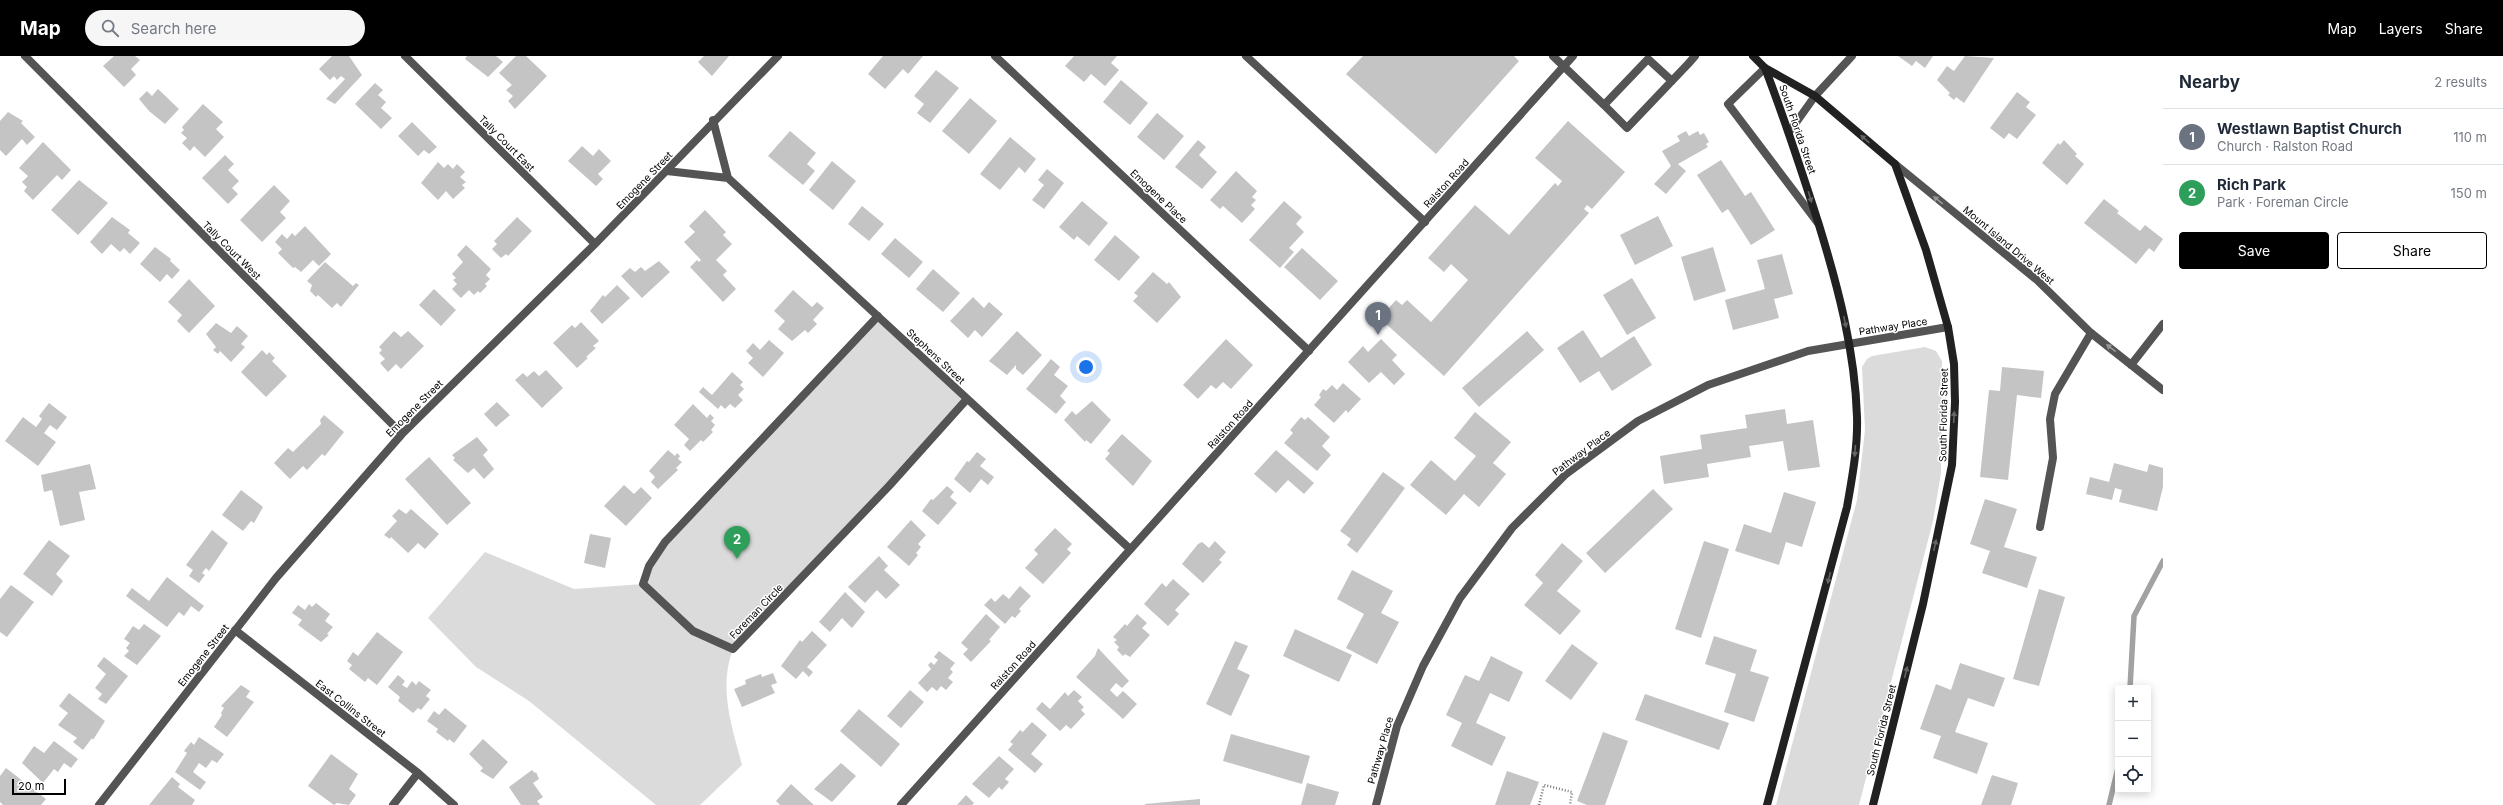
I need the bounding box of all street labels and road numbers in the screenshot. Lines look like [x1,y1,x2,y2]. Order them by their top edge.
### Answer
street label: South Florida Street [1777,83,1819,176]
street label: Tally Court East [477,113,538,174]
street label: Emogene Street [613,148,675,211]
street label: Ralston Road [1421,156,1471,210]
street label: Emogene Place [1128,167,1190,225]
street label: Mount Island Drive West [1961,203,2058,287]
street label: Tally Court West [200,218,264,282]
street label: Pathway Place [1858,315,1928,337]
street label: Stephens Street [904,326,968,387]
street label: South Florida Street [1936,367,1950,462]
street label: Emogene Street [383,377,445,439]
street label: Ralston Road [1205,397,1255,451]
street label: Pathway Place [1550,426,1612,478]
street label: Foreman Circle [727,581,785,641]
street label: Emogene Street [175,621,231,688]
street label: Ralston Road [988,638,1038,692]
street label: East Collins Street [314,677,389,740]
street label: South Florida Street [1864,682,1898,777]
street label: Pathway Place [1365,715,1395,785]

